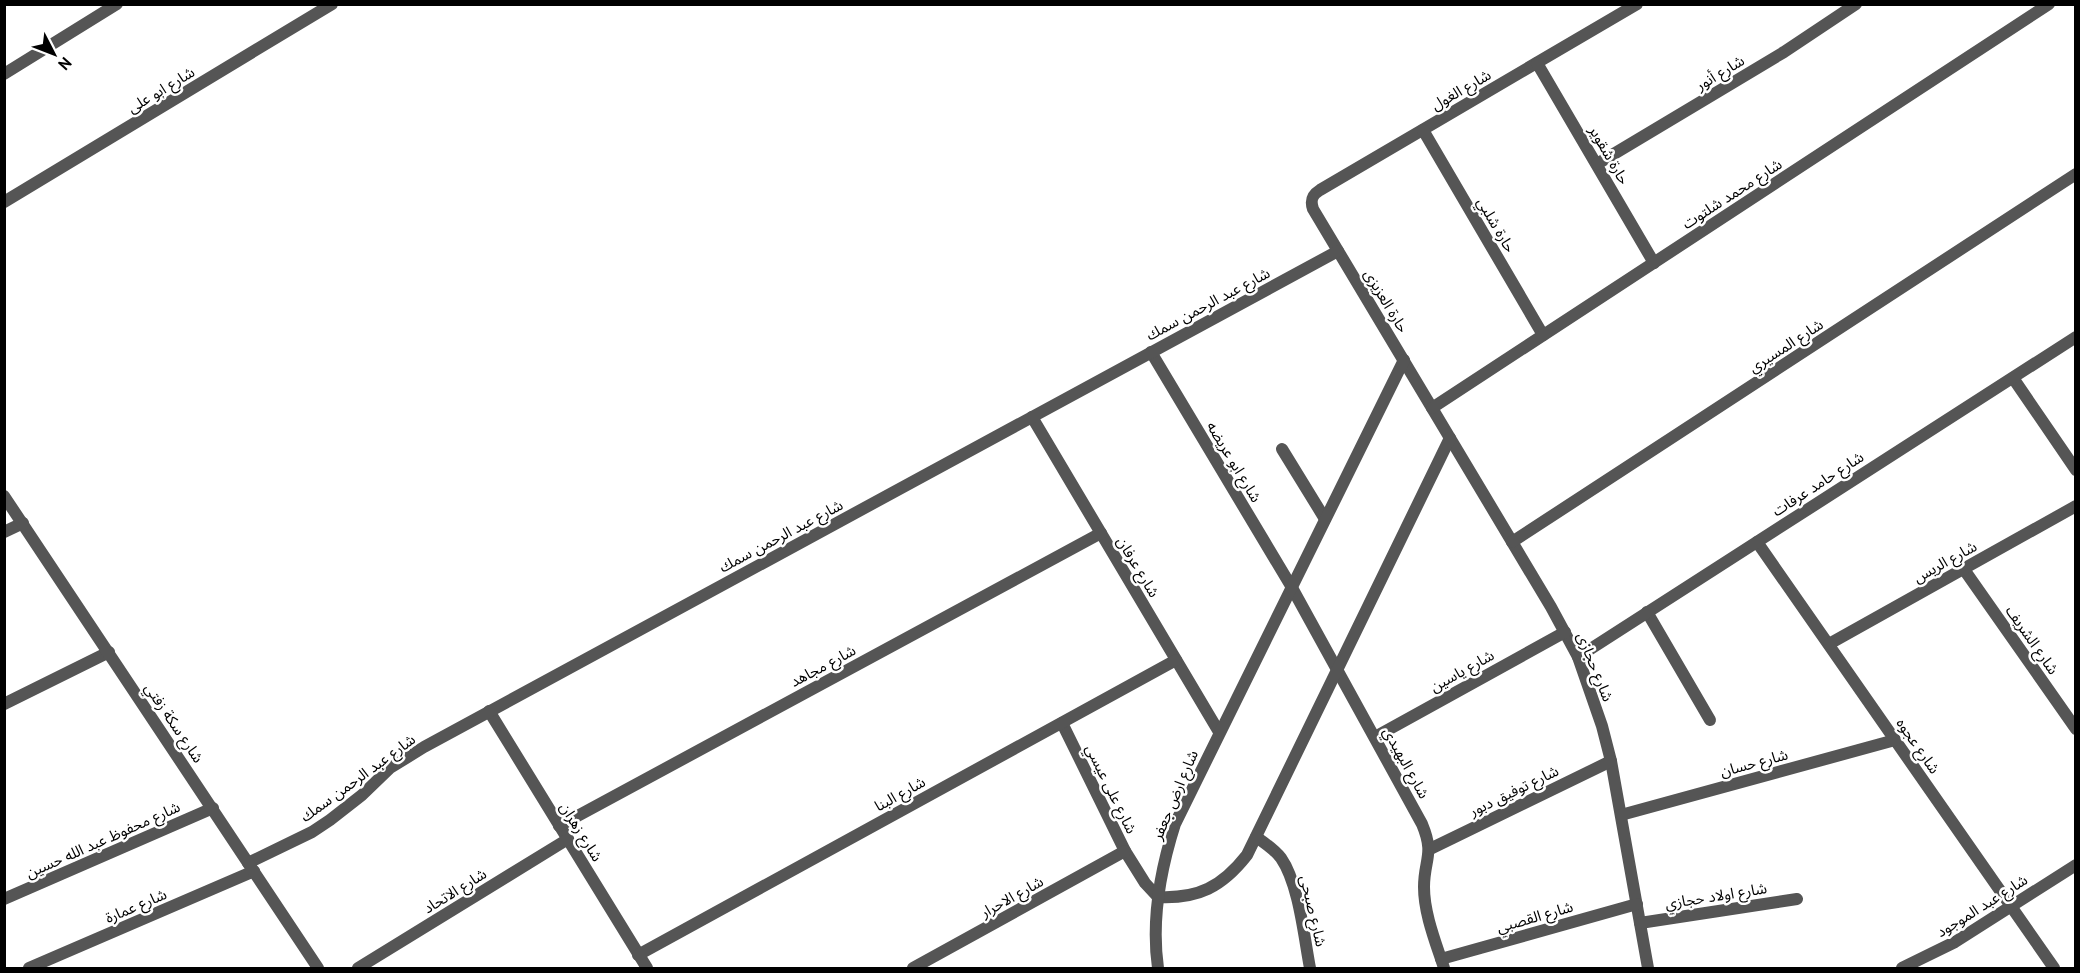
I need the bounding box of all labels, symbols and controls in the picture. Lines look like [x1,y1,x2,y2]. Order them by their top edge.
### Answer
north arrow [24,24,84,84]
street label: شارع أنور [1691,51,1749,98]
text: N [54,53,76,75]
street label: شارع ابو على [124,62,200,120]
street label: شارع الغول [1427,65,1496,117]
street label: حارة شقوير [1584,121,1634,188]
street label: شارع محمد شلتوت [1678,154,1787,235]
street label: حارة شلبي [1471,194,1520,257]
street label: شارع عبد الرحمن سمك [1143,263,1275,347]
street label: حارة العزيزى [1360,266,1413,336]
street label: شارع المسيري [1745,314,1828,379]
street label: شارع ابو عريضه [1200,418,1266,507]
street label: شارع حامد عرفات [1768,447,1869,523]
street label: شارع عبد الرحمن سمك [716,495,848,579]
street label: شارع عرفان [1110,533,1164,602]
street label: شارع الريس [1910,536,1982,589]
street label: شارع الشريف [1999,602,2063,680]
street label: شارع حجازى [1570,629,1618,706]
street label: شارع مجاهد [787,640,860,693]
street label: شارع ياسين [1426,645,1499,699]
street label: شارع سكة زفتي [138,679,208,768]
street label: شارع عجوه [1890,714,1945,779]
street label: شارع البهيدي [1376,724,1434,803]
street label: شارع عبد الرحمن سمك [297,729,421,828]
street label: شارع على عيسي [1079,741,1141,838]
street label: شارع حسان [1718,744,1791,784]
street label: شارع ارض جعفر [1147,747,1205,845]
street label: شارع توفيق دبور [1465,761,1563,823]
street label: شارع البنا [871,772,930,818]
street label: شارع محفوظ عبد الله حسين [23,797,184,885]
street label: شارع زهران [553,799,607,867]
street label: شارع الاتحاد [420,864,492,920]
street label: شارع عبد الموجود [1933,870,2033,944]
street label: شارع الاحرار [976,871,1048,925]
street label: شارع صبحى [1293,873,1331,949]
street label: شارع اولاد حجازي [1664,878,1769,916]
street label: شارع عمارة [102,884,171,930]
street label: شارع القصبي [1494,896,1576,939]

